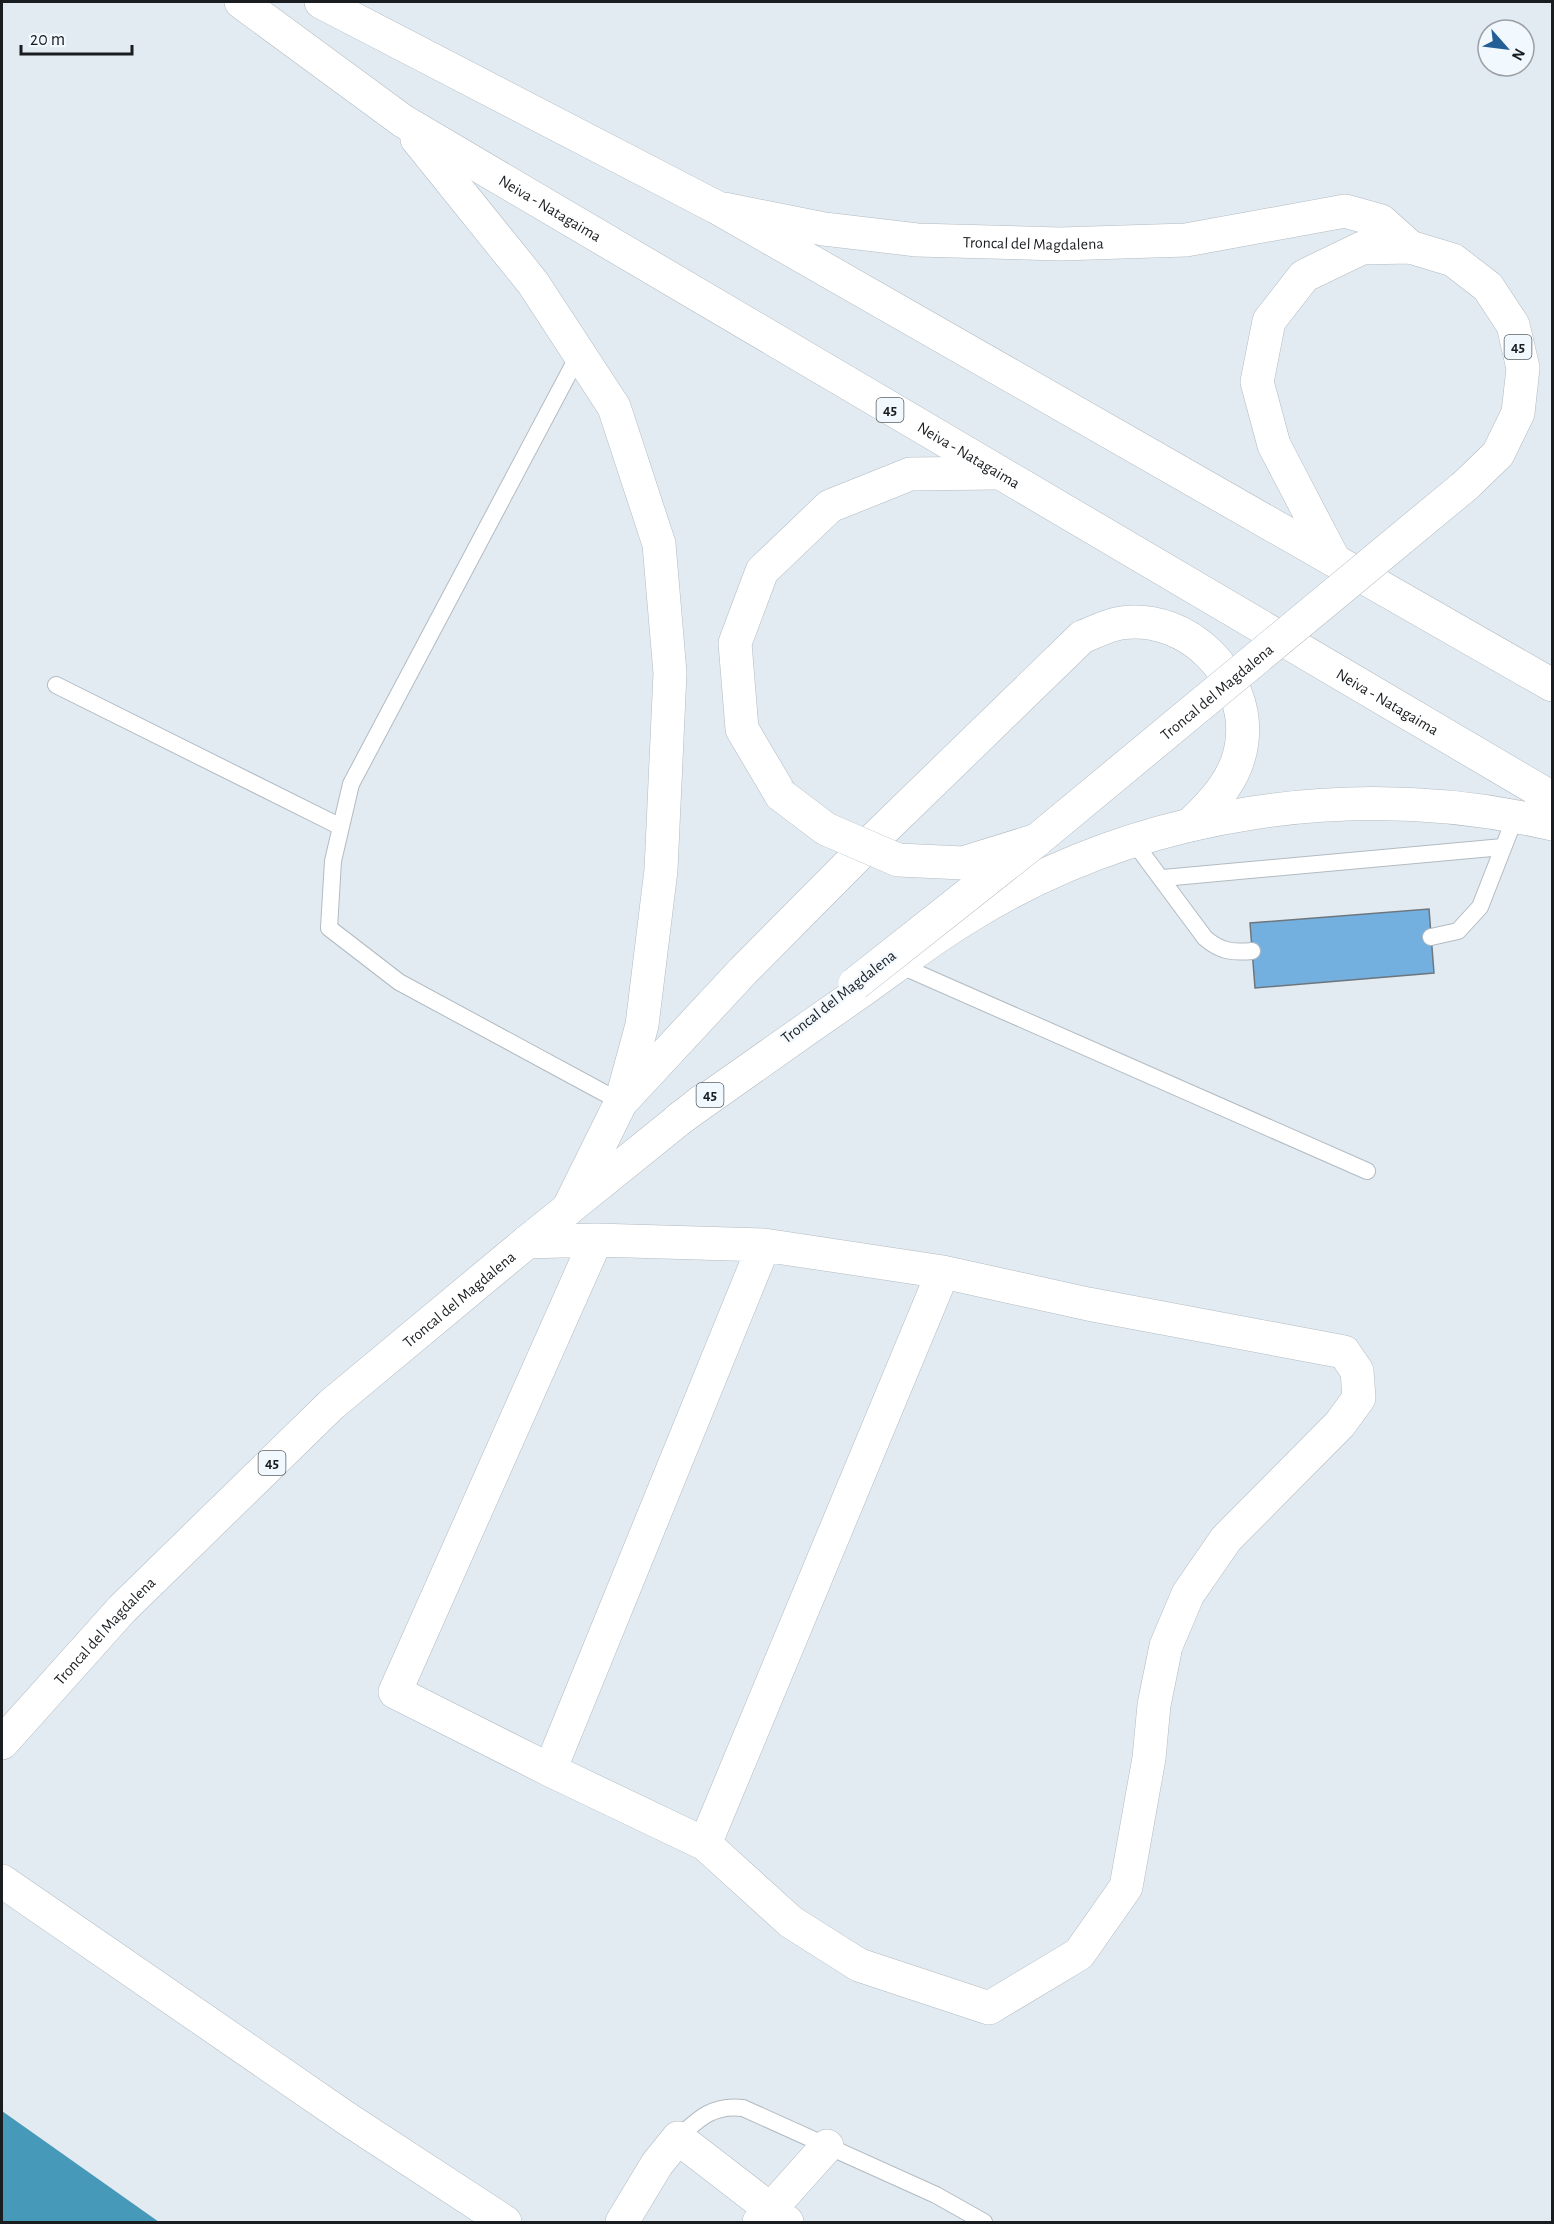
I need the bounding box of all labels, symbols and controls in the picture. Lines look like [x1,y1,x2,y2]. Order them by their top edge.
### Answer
scale bar [21,18,132,56]
north arrow [1476,18,1536,78]
text: 20 m [30,31,65,49]
text: N [1509,46,1528,63]
street label: Neiva - Natagaima [496,172,604,245]
street label: Troncal del Magdalena [963,234,1104,253]
road number: 45 [1504,335,1532,359]
road number: 45 [876,398,904,422]
street label: Neiva - Natagaima [915,419,1022,492]
street label: Troncal del Magdalena [1158,641,1276,743]
street label: Neiva - Natagaima [1333,666,1441,738]
street label: Troncal del Magdalena [778,947,899,1046]
road number: 45 [696,1083,724,1107]
street label: Troncal del Magdalena [400,1248,519,1351]
road number: 45 [258,1451,286,1475]
street label: Troncal del Magdalena [51,1574,159,1688]

